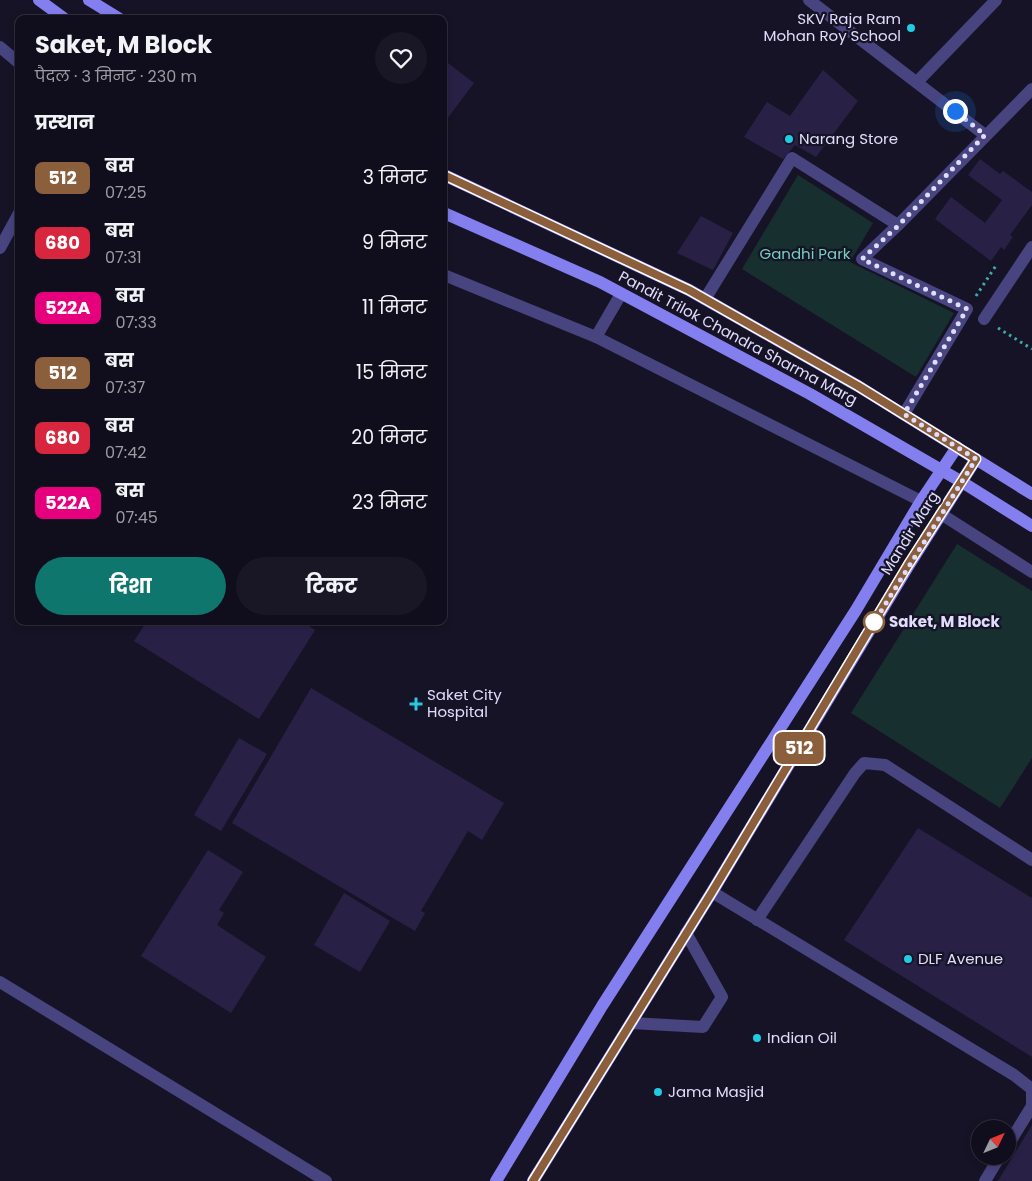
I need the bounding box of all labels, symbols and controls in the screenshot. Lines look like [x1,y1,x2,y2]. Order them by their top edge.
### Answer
place label: SKV Raja Ram Mohan Roy School [764,8,901,46]
marker: SKV Raja Ram Mohan Roy School [905,22,917,34]
text: Saket, M Block [35,28,212,61]
button: heart [375,32,427,84]
text: पैदल · 3 मिनट · 230 m [35,65,197,88]
your location [943,99,968,124]
text: प्रस्थान [35,109,94,136]
place label: Narang Store [799,128,898,149]
marker: Narang Store [783,133,795,145]
text: बस [105,152,134,179]
text: 3 मिनट [363,164,427,191]
text: 512 [48,165,77,190]
text: 07:25 [105,181,146,204]
text: बस [105,217,134,244]
text: 9 मिनट [362,229,427,256]
text: 680 [45,230,80,255]
park label: Gandhi Park [760,243,851,264]
text: 07:31 [105,246,142,269]
street label: Pandit Trilok Chandra Sharma Marg [615,266,861,410]
text: बस [116,282,144,309]
text: 11 मिनट [362,294,427,321]
text: 522A [45,295,91,320]
text: 07:33 [116,311,157,334]
text: बस [105,347,134,374]
text: 15 मिनट [356,359,427,386]
text: 512 [48,360,77,385]
text: 07:37 [105,376,145,399]
text: बस [105,412,134,439]
text: 20 मिनट [351,424,427,451]
text: 680 [45,425,80,450]
text: 07:42 [105,441,146,464]
text: बस [116,477,144,504]
street label: Mandir Marg [876,487,944,579]
text: 23 मिनट [352,489,427,516]
text: 522A [45,490,91,515]
text: 07:45 [116,506,158,529]
button: दिशा [35,557,226,615]
button: टिकट [236,557,427,615]
marker: Saket, M Block [863,611,885,633]
place label: Saket, M Block [889,611,1000,632]
place label: Saket City Hospital [427,684,502,722]
marker: Saket City Hospital [409,697,423,711]
line badge: 512 [770,732,828,764]
text: 512 [785,735,813,760]
place label: DLF Avenue [918,948,1003,969]
marker: DLF Avenue [902,953,914,965]
place label: Indian Oil [767,1027,837,1048]
marker: Indian Oil [751,1032,763,1044]
place label: Jama Masjid [668,1081,764,1102]
marker: Jama Masjid [652,1086,664,1098]
north arrow [971,1120,1016,1165]
map controls [971,1120,1016,1165]

